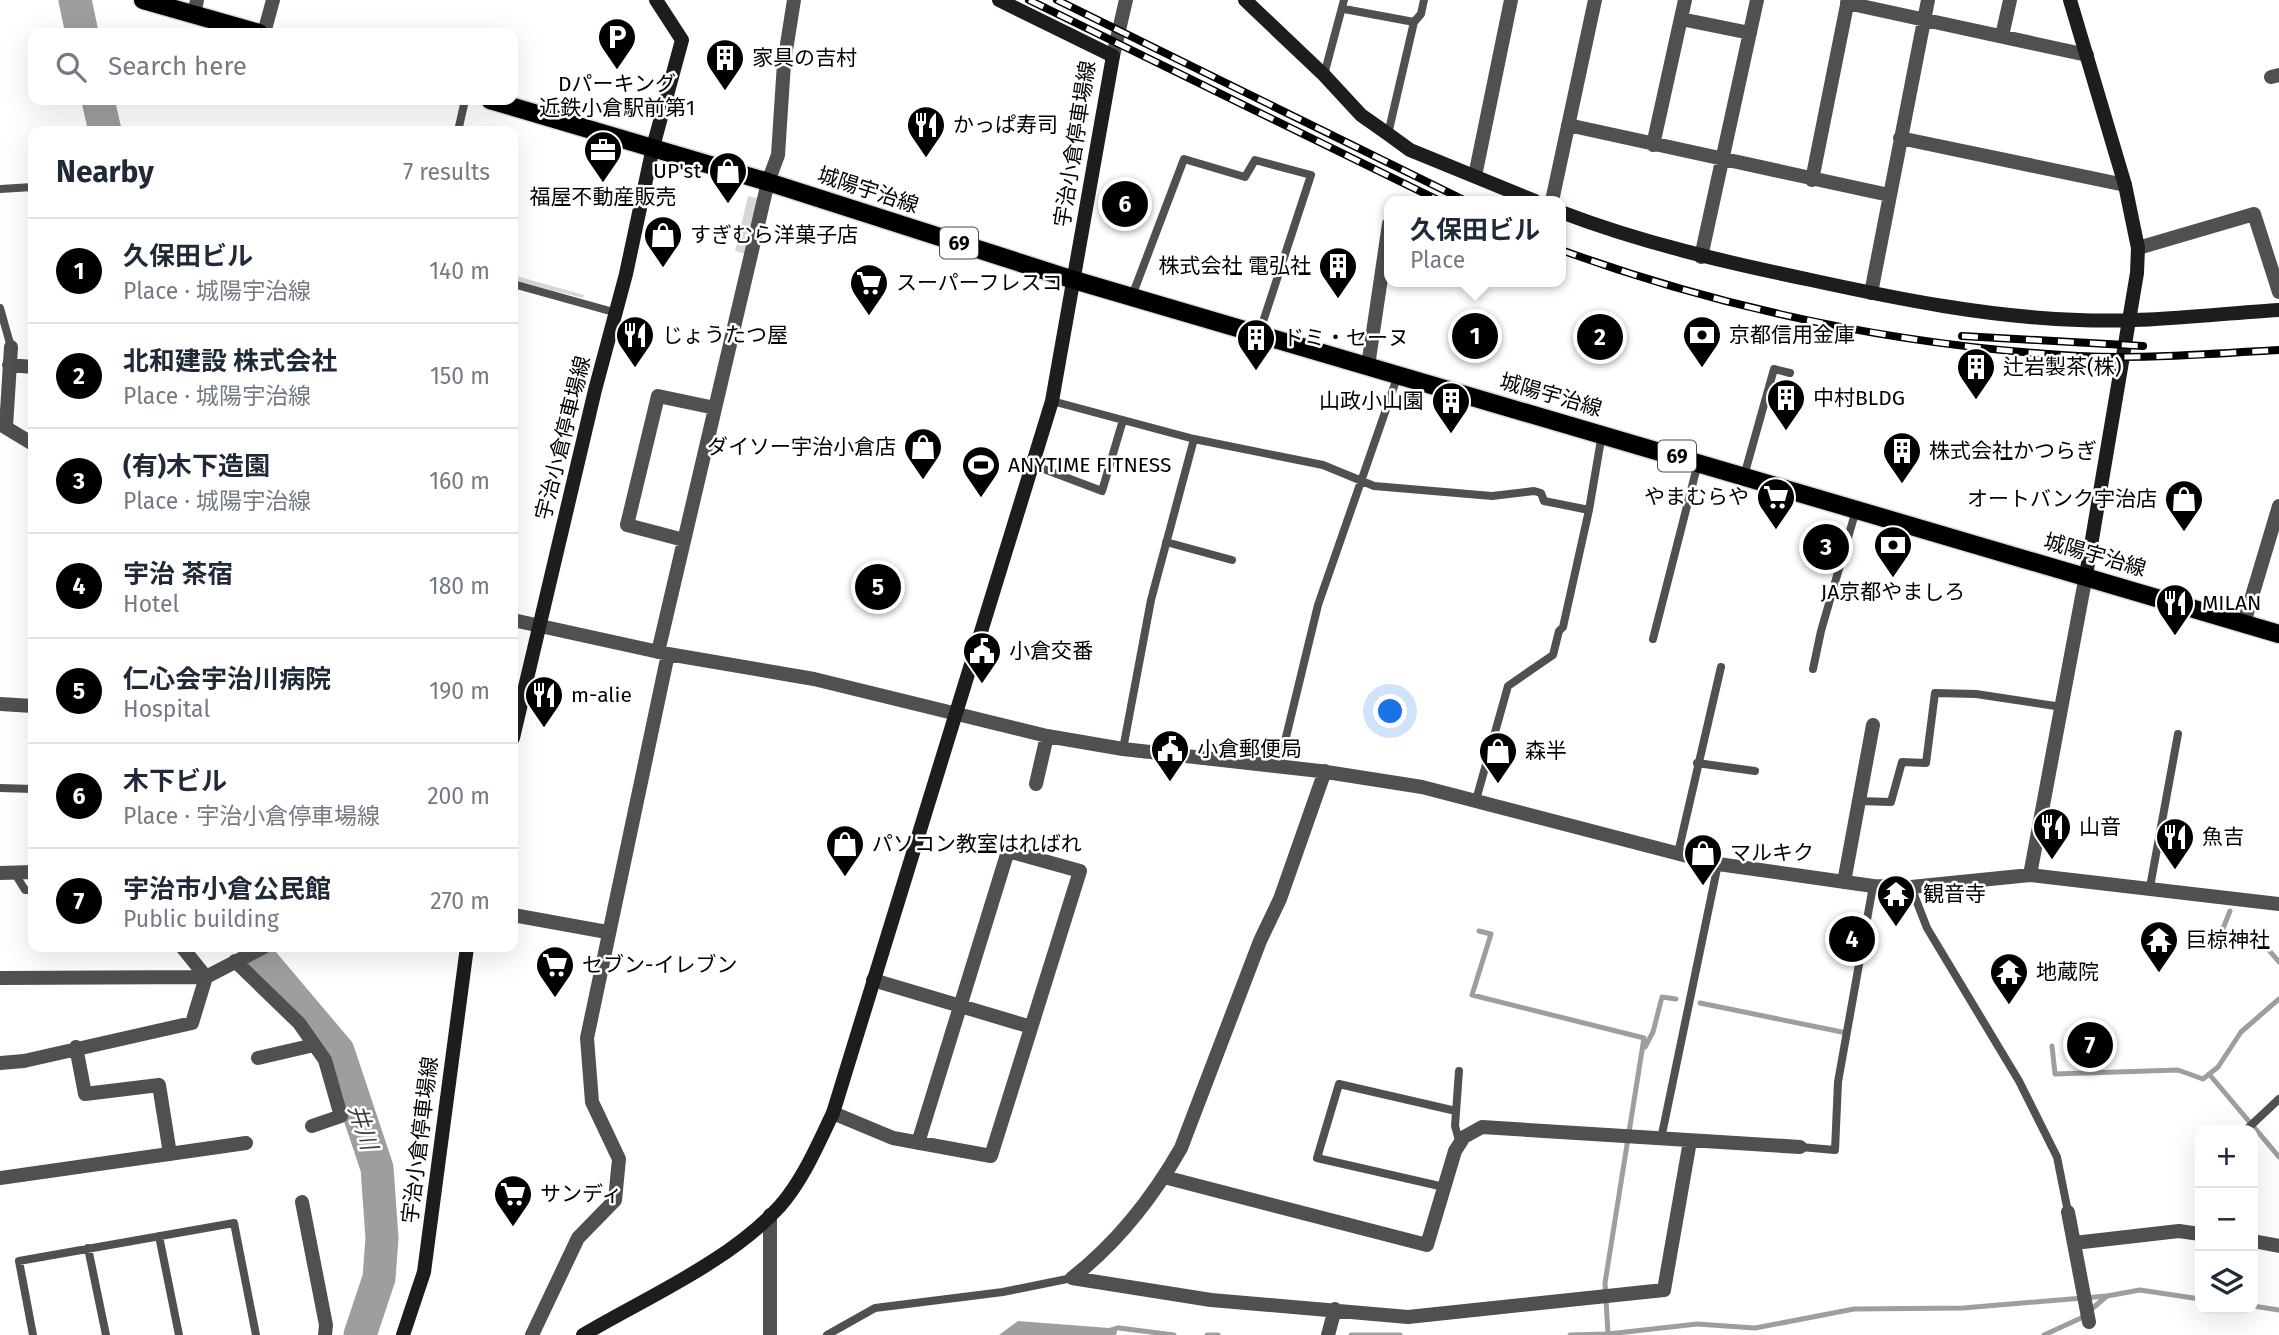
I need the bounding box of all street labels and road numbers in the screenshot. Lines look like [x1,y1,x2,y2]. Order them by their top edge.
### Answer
street label: 宇治小倉停車場線 [1049,59,1101,229]
street label: 城陽宇治線 [814,161,922,219]
road number: 69 [940,228,978,258]
street label: 宇治小倉停車場線 [530,353,596,523]
street label: 城陽宇治線 [1497,368,1605,422]
road number: 69 [1658,440,1696,471]
street label: 城陽宇治線 [2041,528,2149,582]
street label: 宇治小倉停車場線 [397,1055,443,1225]

